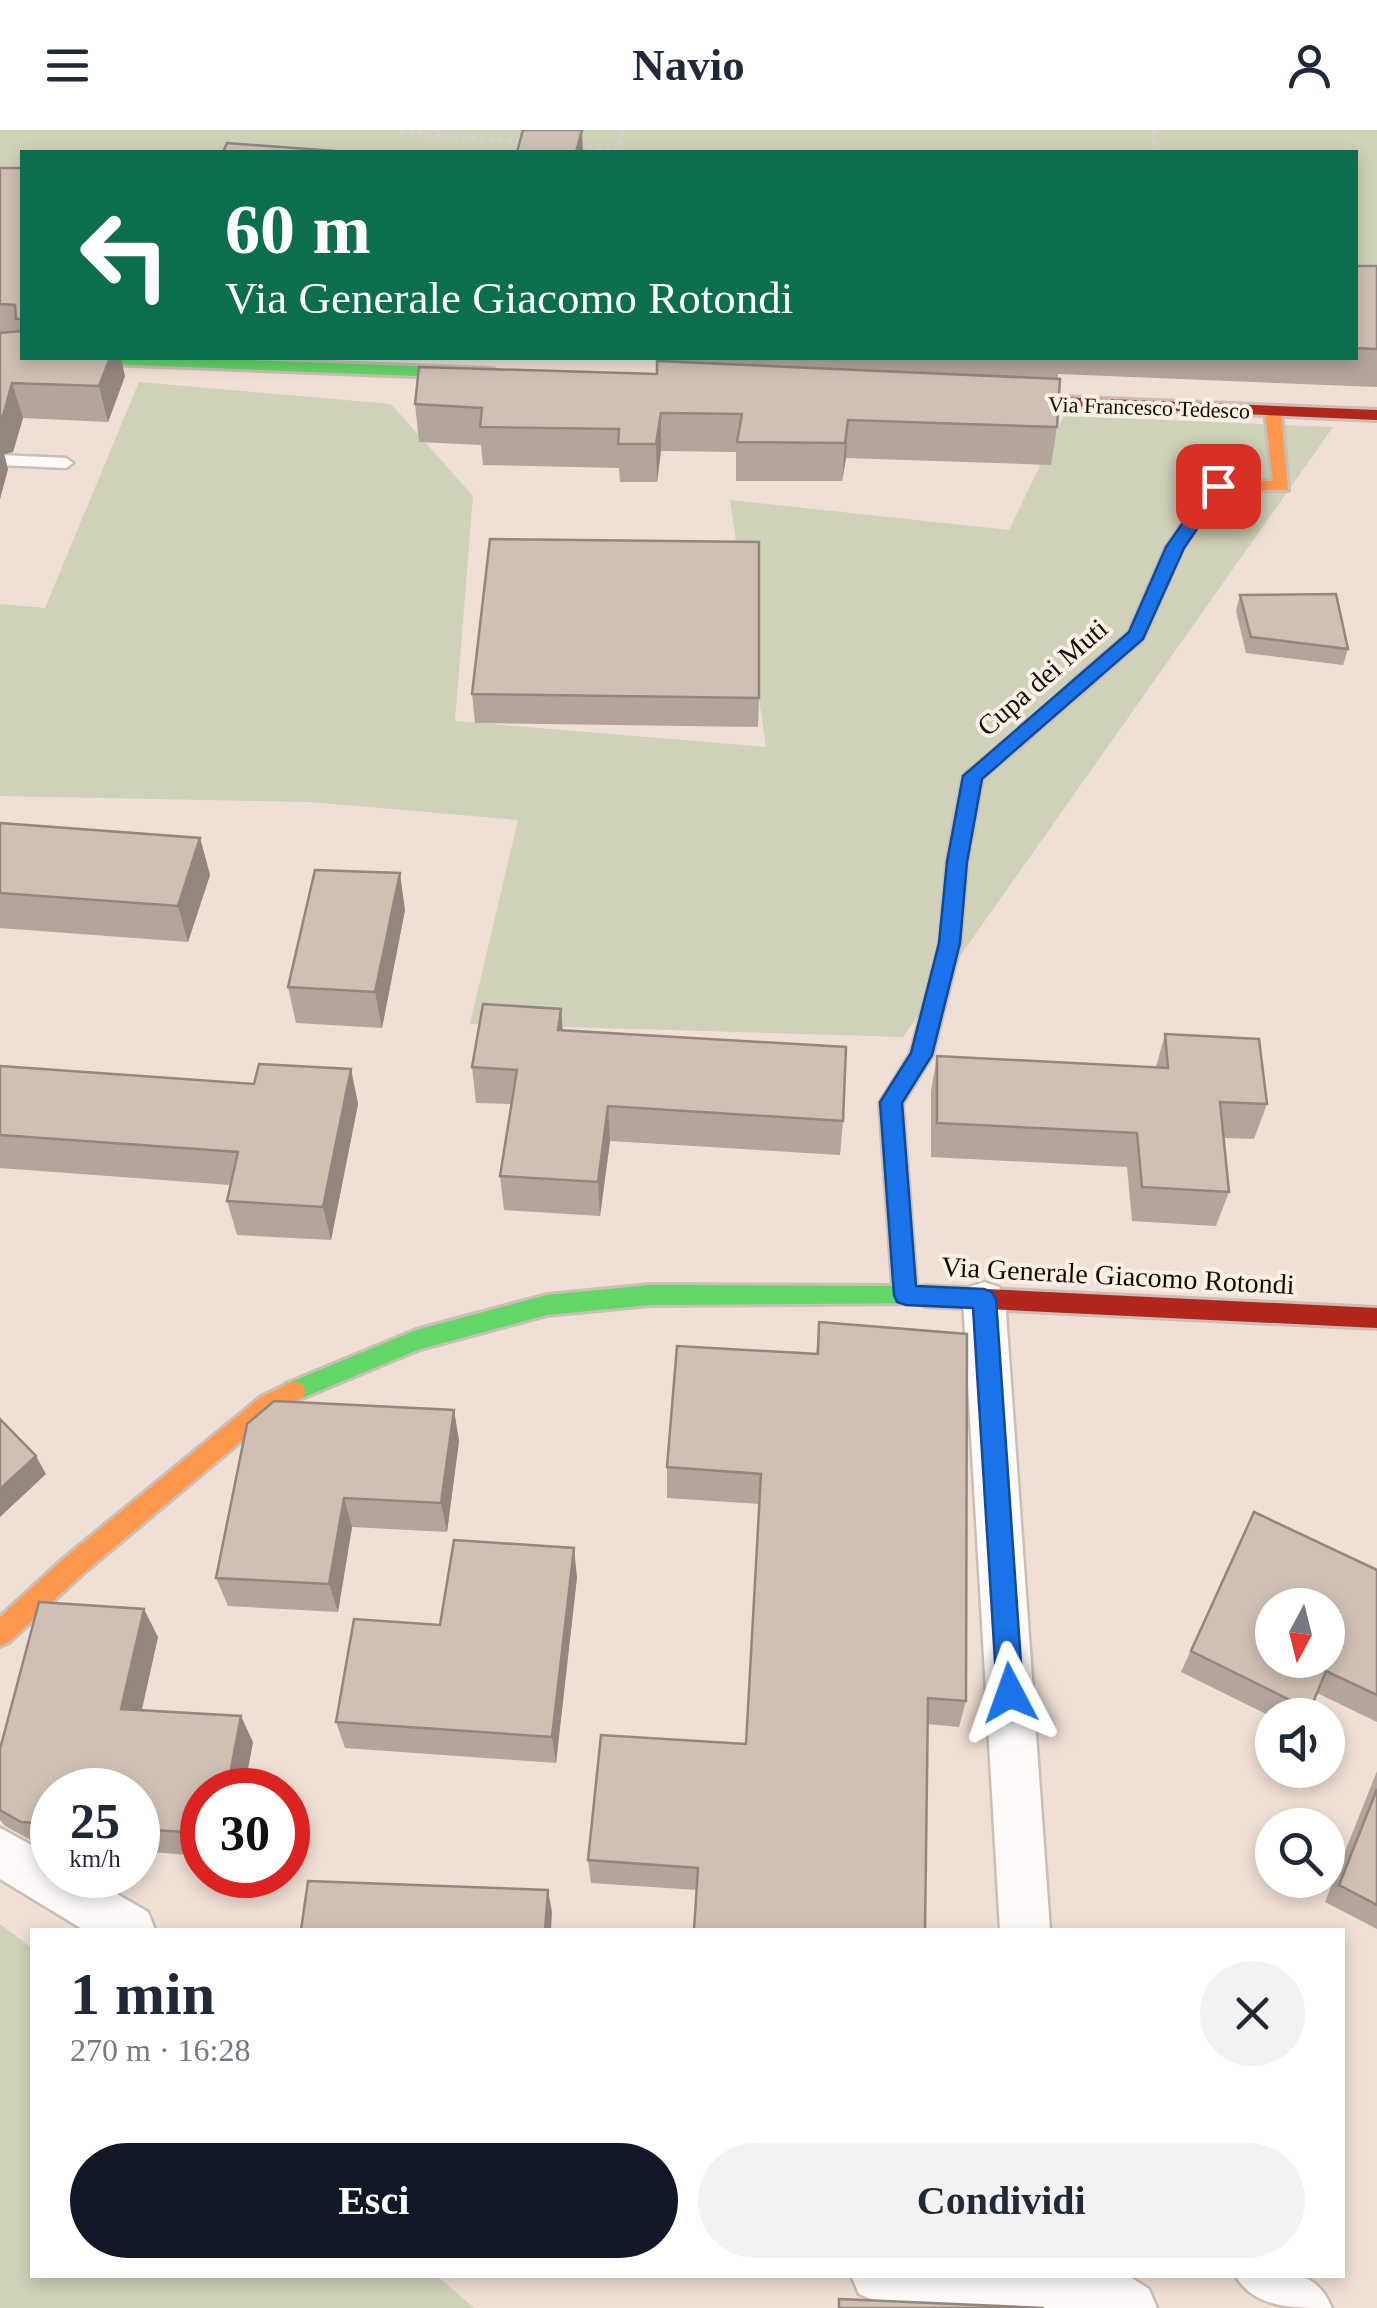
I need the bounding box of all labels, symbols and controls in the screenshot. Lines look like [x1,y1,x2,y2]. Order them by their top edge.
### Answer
icon: menu [40,38,95,93]
icon: person [1282,38,1337,93]
text: Navio [632,40,745,90]
icon: left [60,190,190,320]
text: 60 m [225,191,371,268]
text: Via Generale Giacomo Rotondi [225,273,793,323]
street label: Via Francesco Tedesco [1048,391,1250,424]
pin [1176,444,1261,529]
icon: arrive [1191,459,1246,514]
street label: Cupa dei Muti [971,612,1114,742]
street label: Via Generale Giacomo Rotondi [941,1251,1296,1300]
north arrow [1255,1588,1345,1678]
map controls [1255,1588,1345,1898]
position arrow [958,1641,1062,1745]
button: sound [1255,1698,1345,1788]
speed limit sign: 30 [180,1768,310,1898]
text: 25 [70,1793,120,1849]
button: search [1255,1808,1345,1898]
text: km/h [69,1845,121,1872]
text: 1 min [70,1961,215,2027]
button: close [1200,1961,1305,2066]
text: 270 m · 16:28 [70,2032,250,2068]
button: Esci [70,2143,678,2258]
button: Condividi [698,2143,1305,2258]

